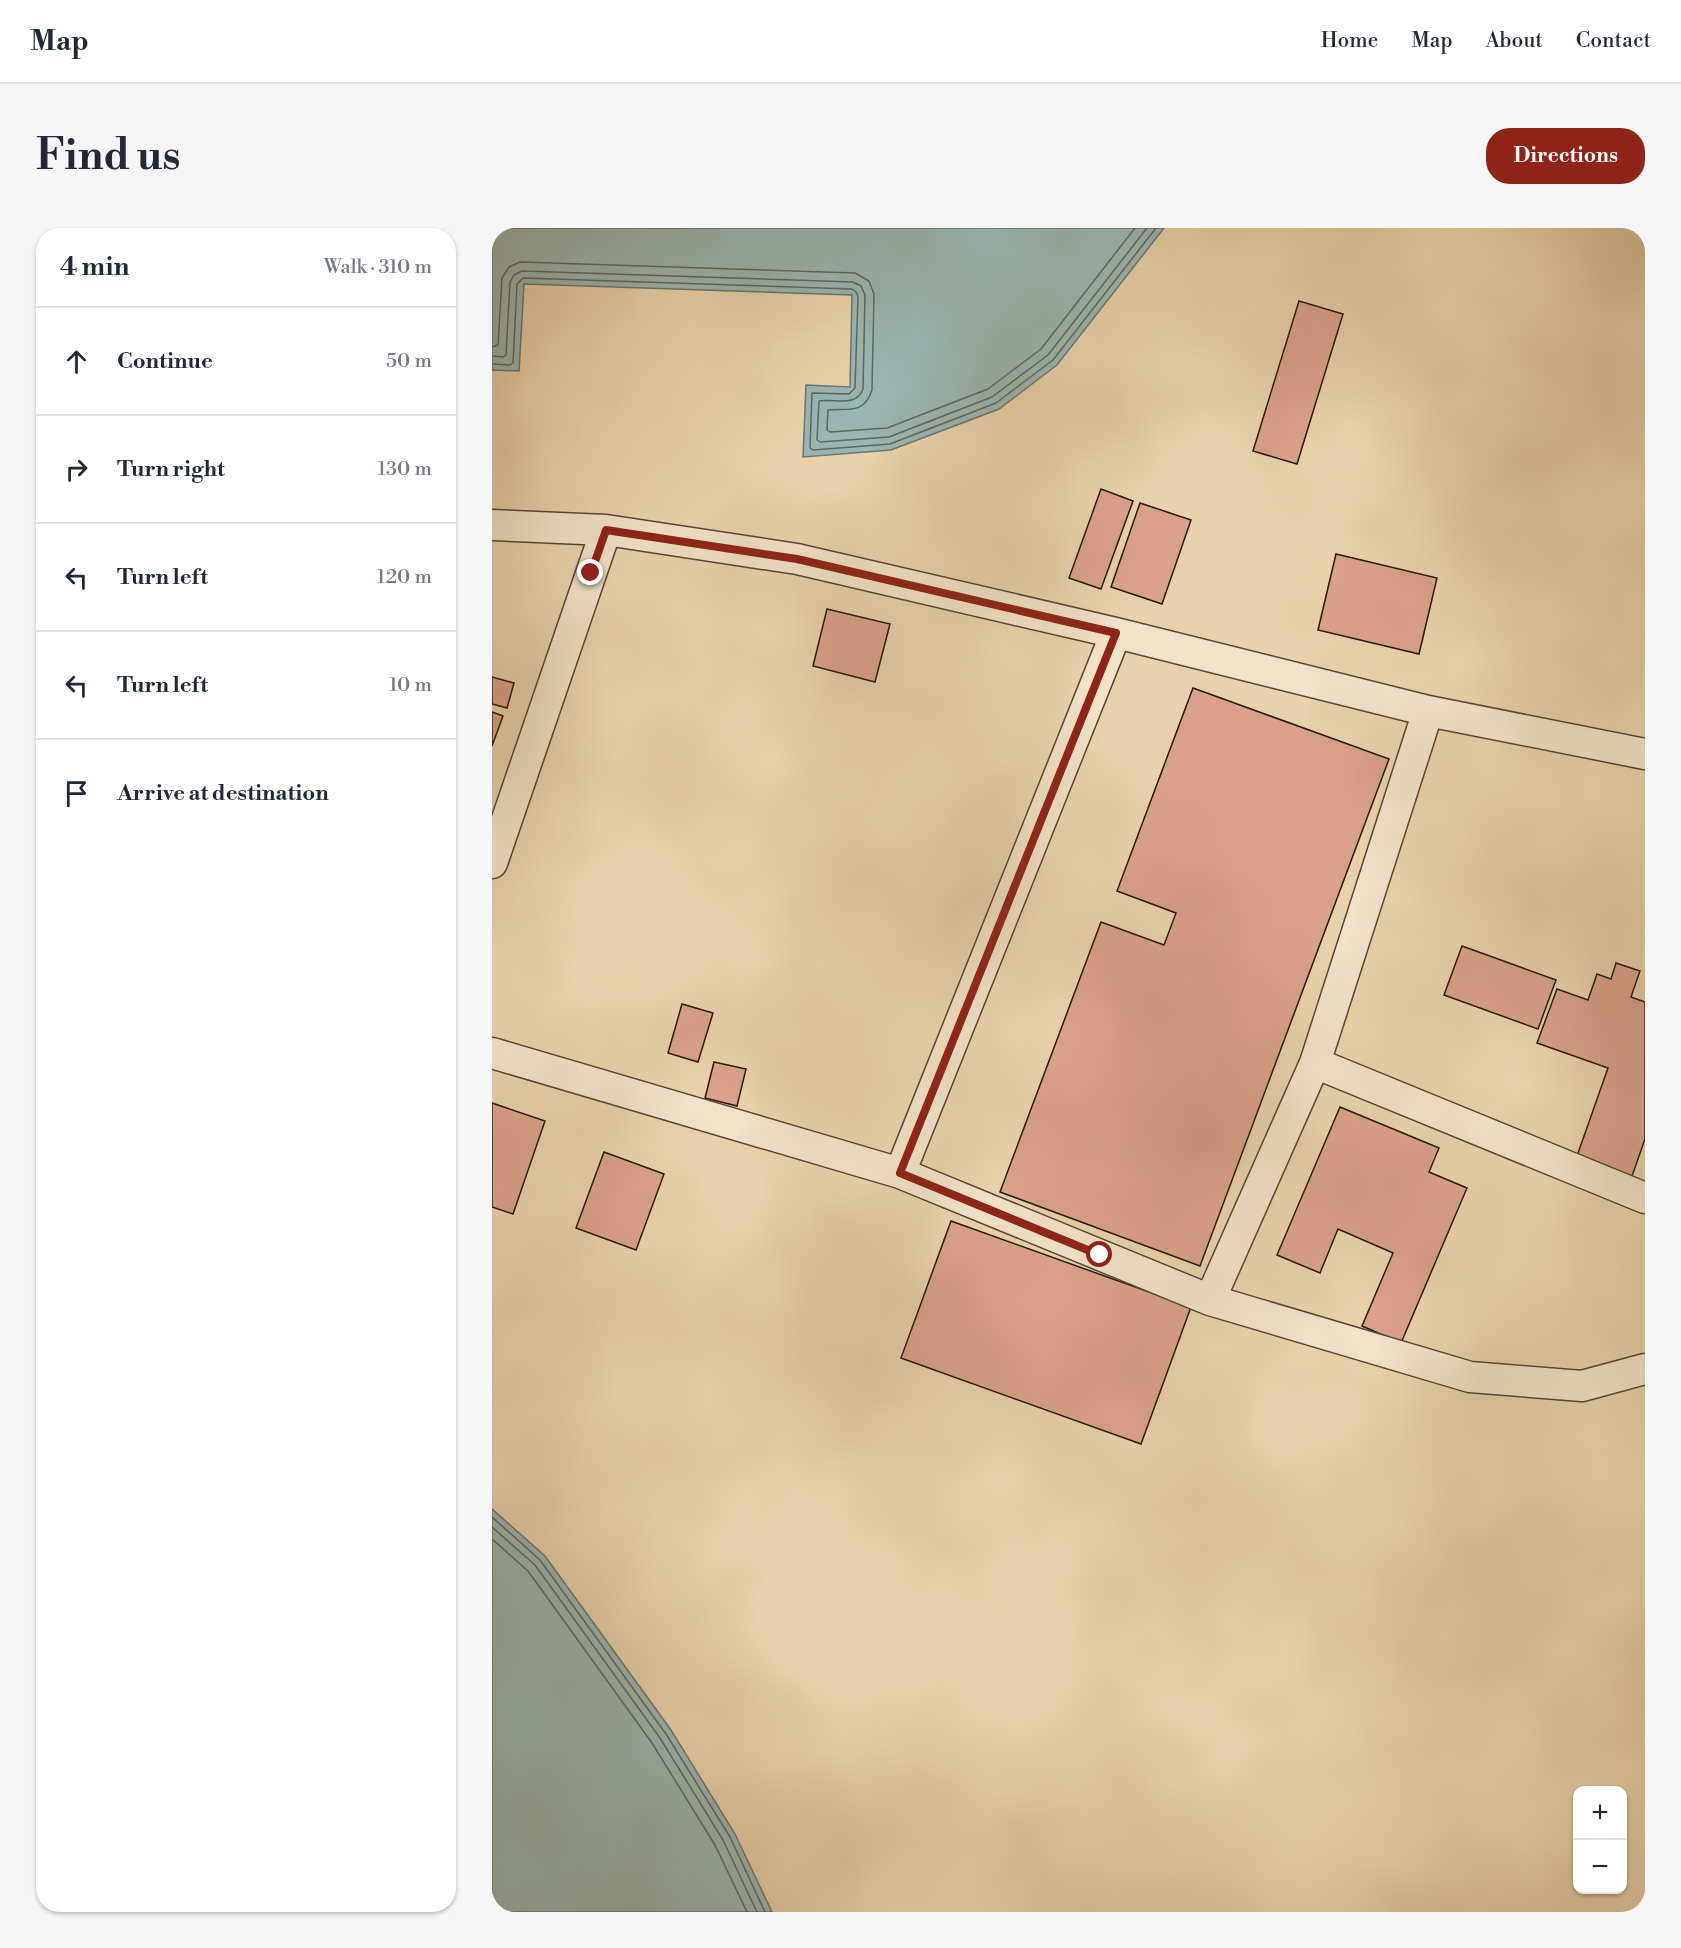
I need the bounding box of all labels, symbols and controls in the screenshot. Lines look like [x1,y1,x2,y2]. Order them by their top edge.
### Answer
text: Map [30,24,89,59]
text: Home [1321,28,1378,54]
text: Map [1411,28,1453,54]
text: About [1486,28,1543,54]
text: Contact [1576,28,1651,54]
button: Directions [1486,128,1645,184]
text: Find us [36,130,180,183]
text: 4 min [60,251,130,283]
text: Walk · 310 m [324,255,432,280]
icon: ahead [60,345,93,378]
text: Continue [117,348,213,375]
text: 50 m [386,349,432,374]
icon: right [60,453,93,486]
text: Turn right [117,456,225,483]
text: 130 m [377,457,432,482]
route end [577,559,603,585]
icon: left [60,561,93,594]
text: Turn left [117,564,208,591]
text: 120 m [377,565,432,590]
icon: left [60,669,93,702]
text: Turn left [117,672,208,699]
text: 10 m [389,673,432,698]
icon: arrive [60,777,93,810]
text: Arrive at destination [117,780,329,807]
route start [1086,1241,1112,1267]
map controls [1573,1786,1627,1894]
button: + [1573,1786,1627,1840]
button: − [1573,1840,1627,1894]

